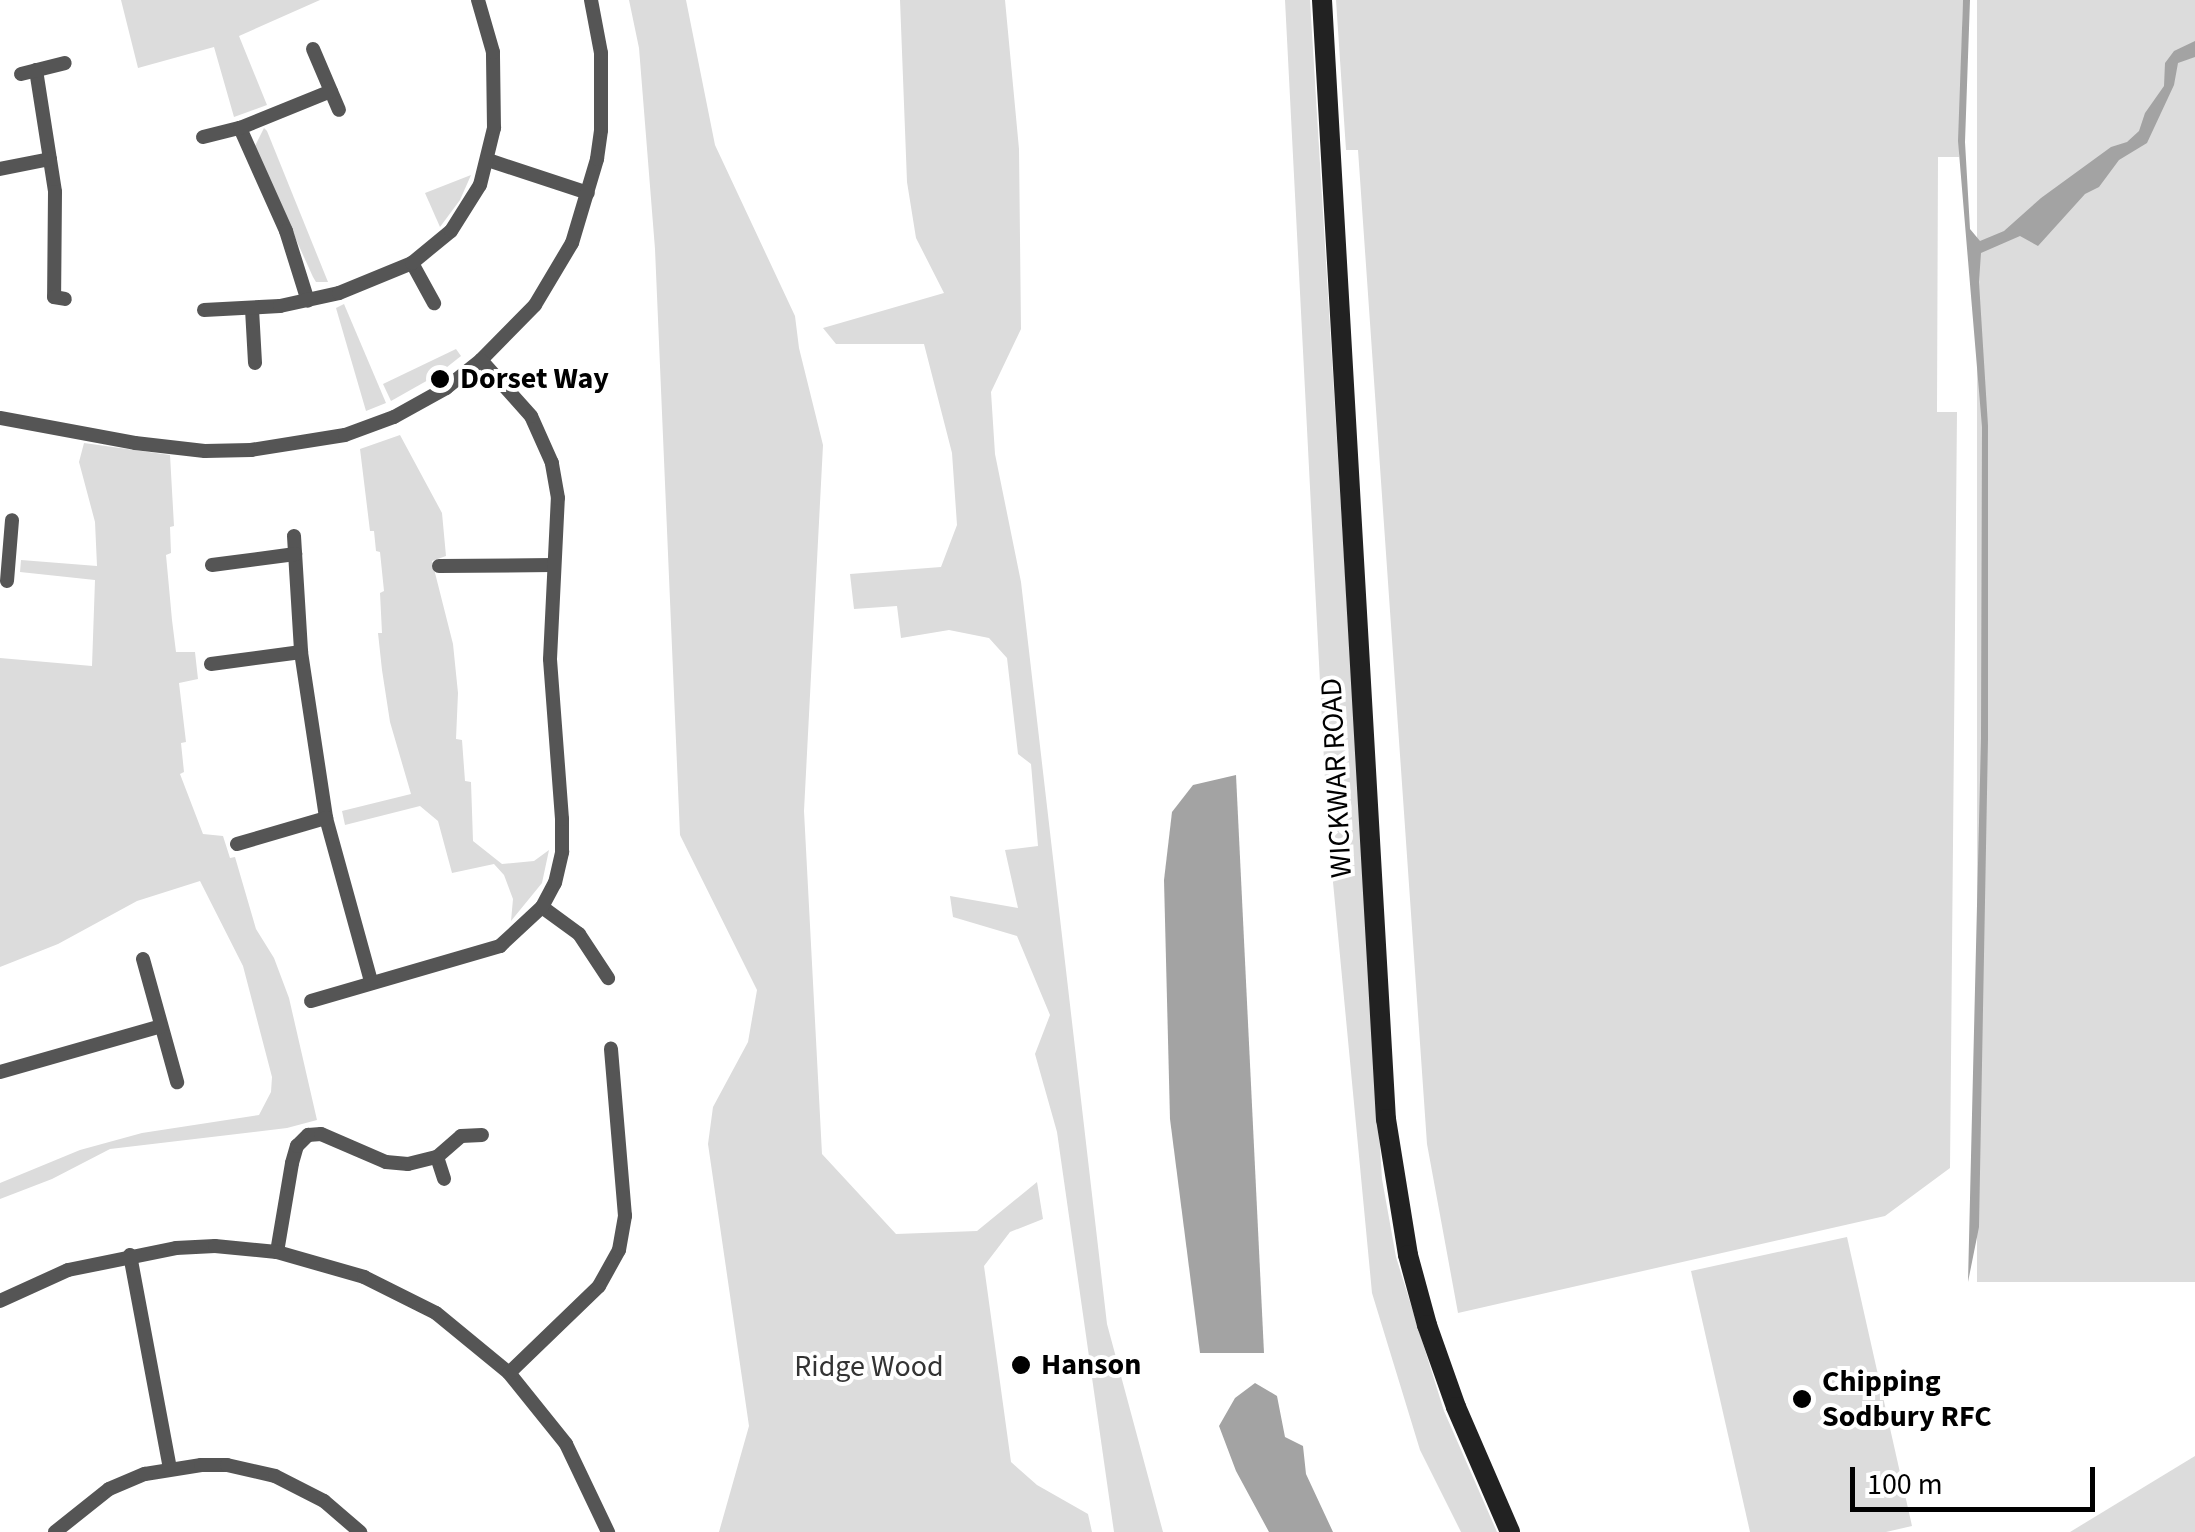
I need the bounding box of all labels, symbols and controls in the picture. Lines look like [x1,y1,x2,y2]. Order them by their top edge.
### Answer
place label: Dorset Way [460,361,609,397]
marker: Dorset Way [429,368,451,390]
street label: WICKWAR ROAD [1314,677,1360,879]
place label: Hanson [1041,1347,1141,1383]
park label: Ridge Wood [794,1349,944,1385]
marker: Hanson [1010,1354,1032,1376]
place label: Chipping Sodbury RFC [1822,1364,1992,1434]
marker: Chipping Sodbury RFC [1791,1388,1813,1410]
scale bar [1855,1447,2100,1509]
text: 100 m [1867,1463,1943,1506]

